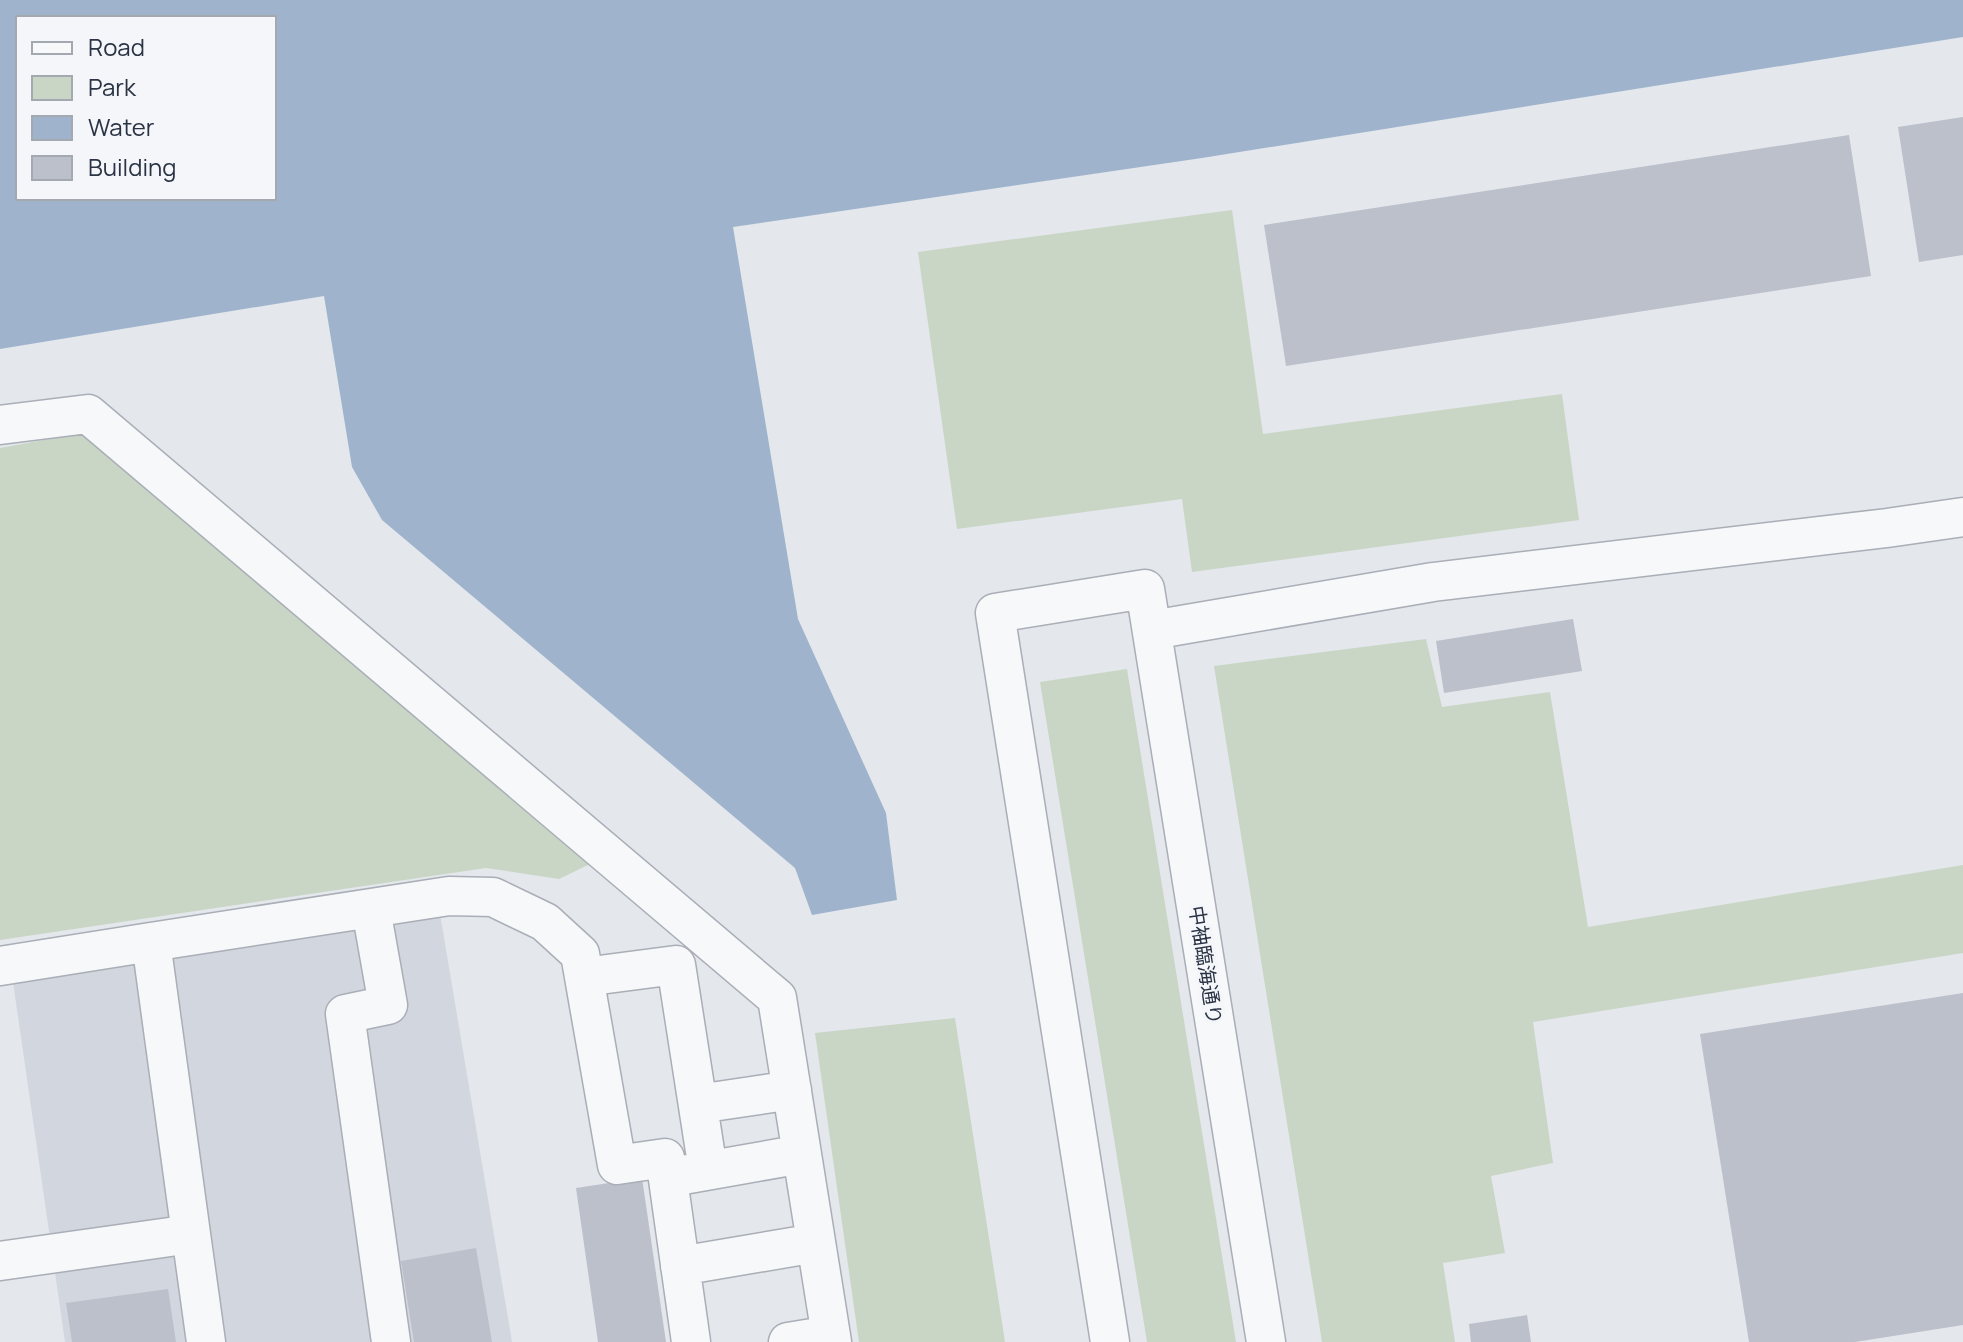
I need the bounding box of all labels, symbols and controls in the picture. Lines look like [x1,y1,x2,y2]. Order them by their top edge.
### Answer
legend [16,16,276,200]
text: Road [88,30,145,63]
text: Park [88,70,137,103]
text: Water [88,110,155,143]
text: Building [88,150,176,183]
street label: 中袖臨海通り [1183,904,1229,1026]

